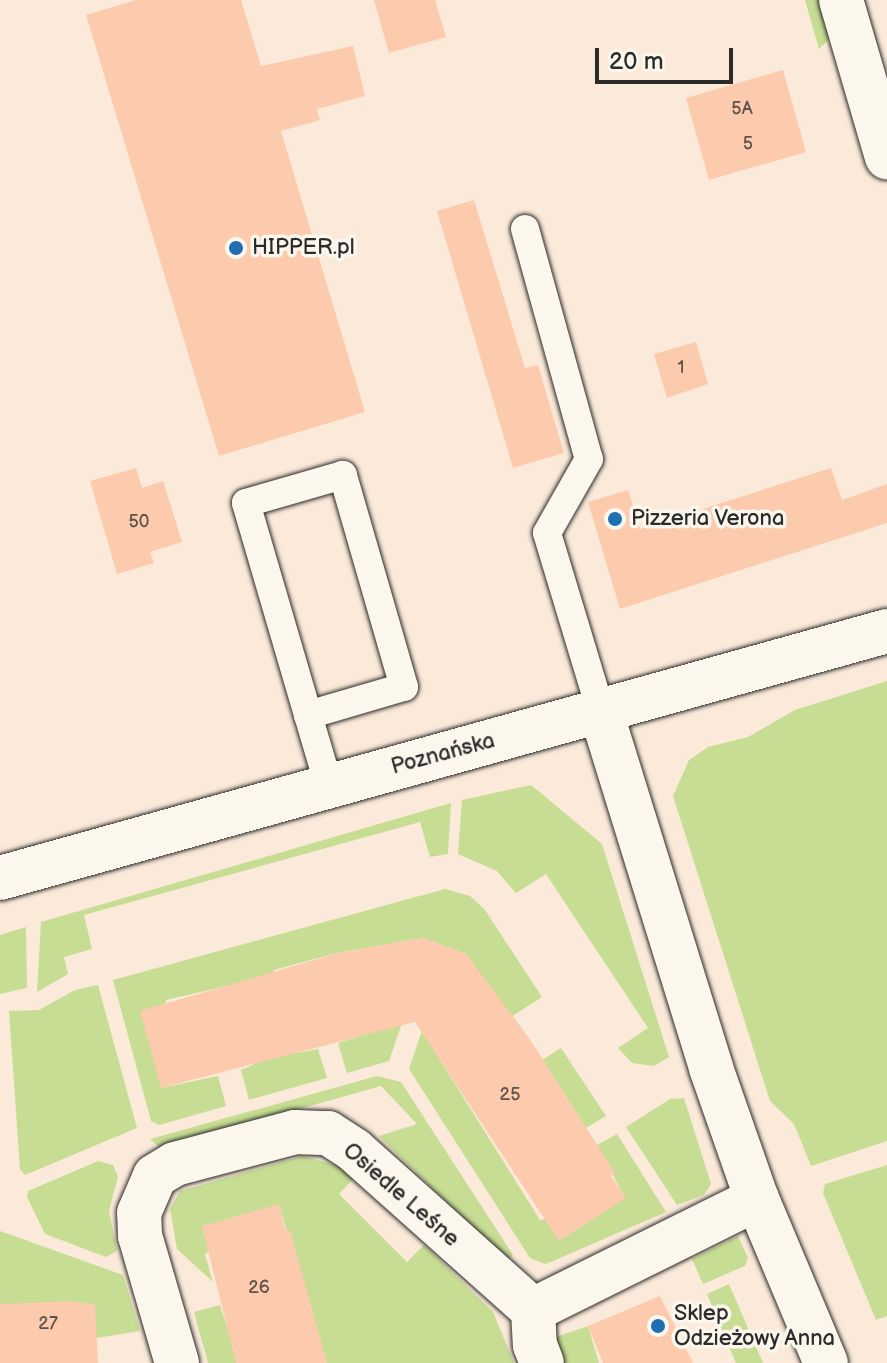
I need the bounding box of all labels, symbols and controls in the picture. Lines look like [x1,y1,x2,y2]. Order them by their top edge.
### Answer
scale bar [599,32,737,82]
text: 20 m [609,47,664,76]
house number: 5A [731,98,753,120]
house number: 5 [743,133,753,155]
place label: HIPPER.pl [252,235,355,261]
marker: HIPPER.pl [227,239,245,257]
house number: 1 [678,357,684,379]
place label: Pizzeria Verona [631,506,785,532]
marker: Pizzeria Verona [606,510,624,528]
house number: 50 [129,511,149,533]
street label: Poznańska [388,727,498,781]
house number: 25 [500,1084,520,1106]
street label: Osiedle Leśne [338,1137,464,1253]
house number: 26 [248,1277,270,1299]
place label: Sklep Odzieżowy Anna [674,1300,836,1352]
house number: 27 [38,1313,58,1335]
marker: Sklep Odzieżowy Anna [649,1317,667,1335]

